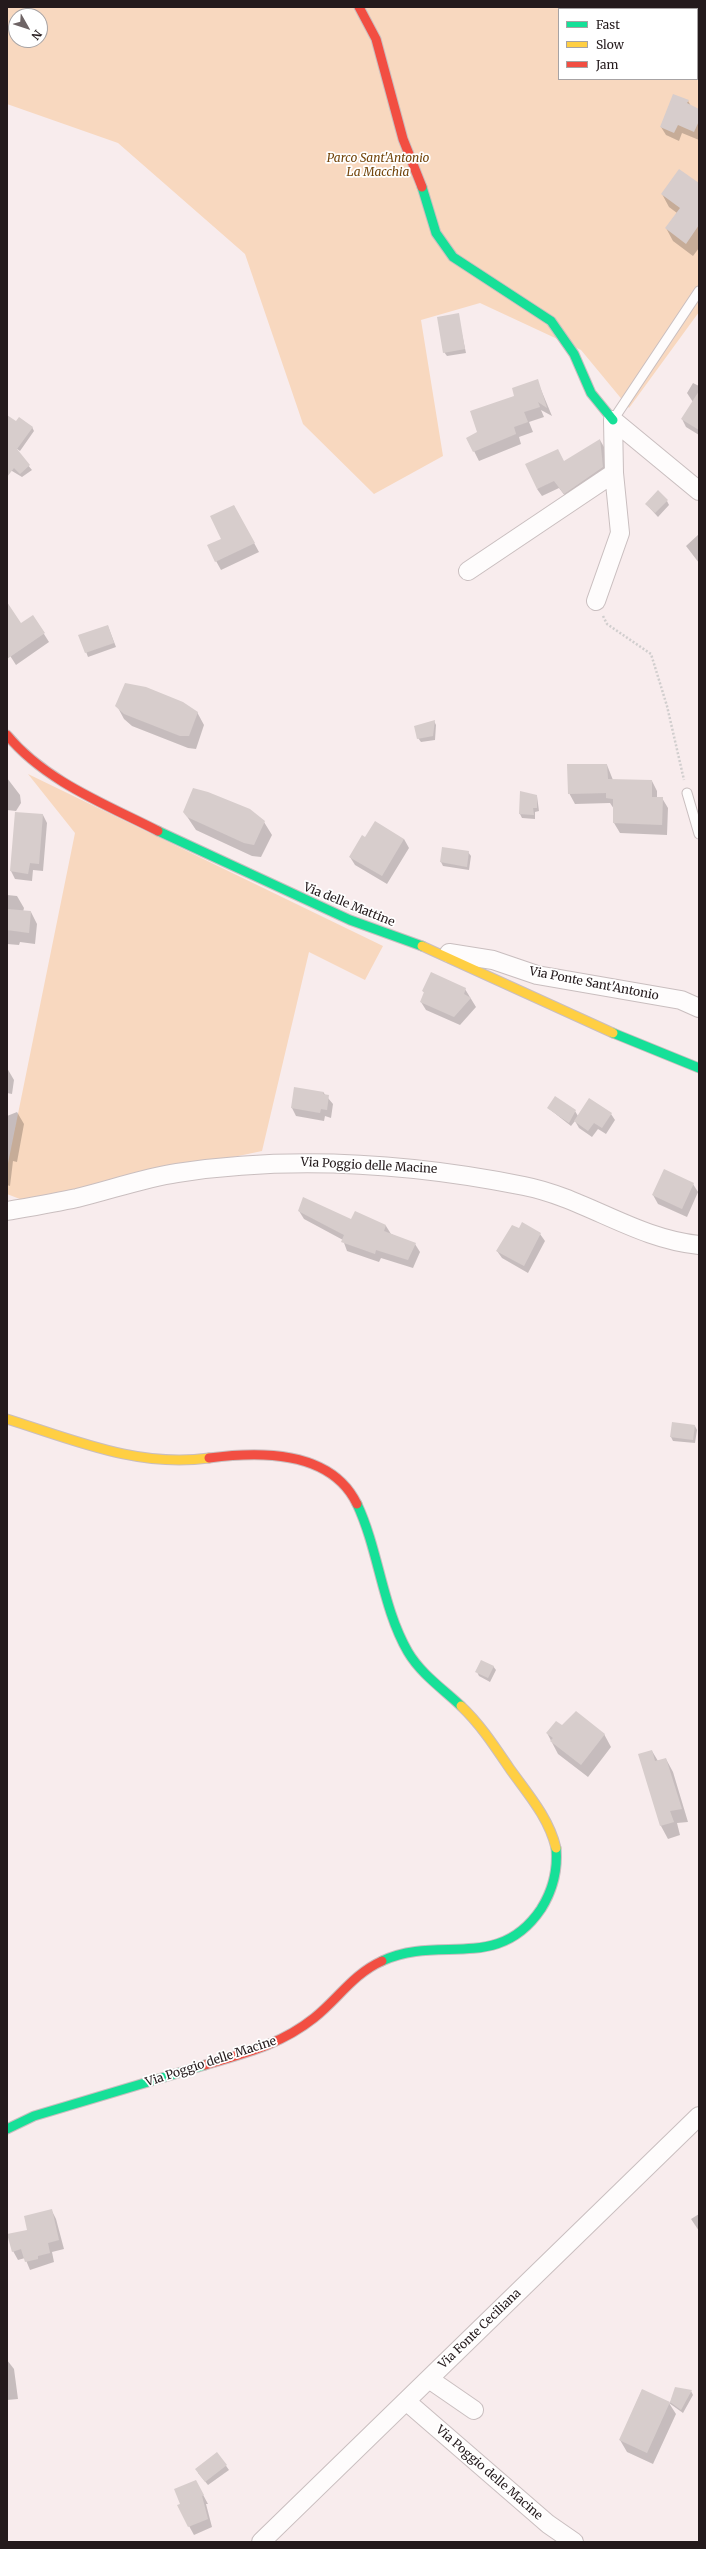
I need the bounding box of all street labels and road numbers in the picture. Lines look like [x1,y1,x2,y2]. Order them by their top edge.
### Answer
street label: Via delle Mattine [301,880,397,930]
street label: Via Ponte Sant'Antonio [528,964,660,1004]
street label: Via Poggio delle Macine [300,1155,438,1177]
street label: Via Poggio delle Macine [144,2034,278,2090]
street label: Via Fonte Ceciliana [436,2286,524,2372]
street label: Via Poggio delle Macine [433,2423,545,2523]

